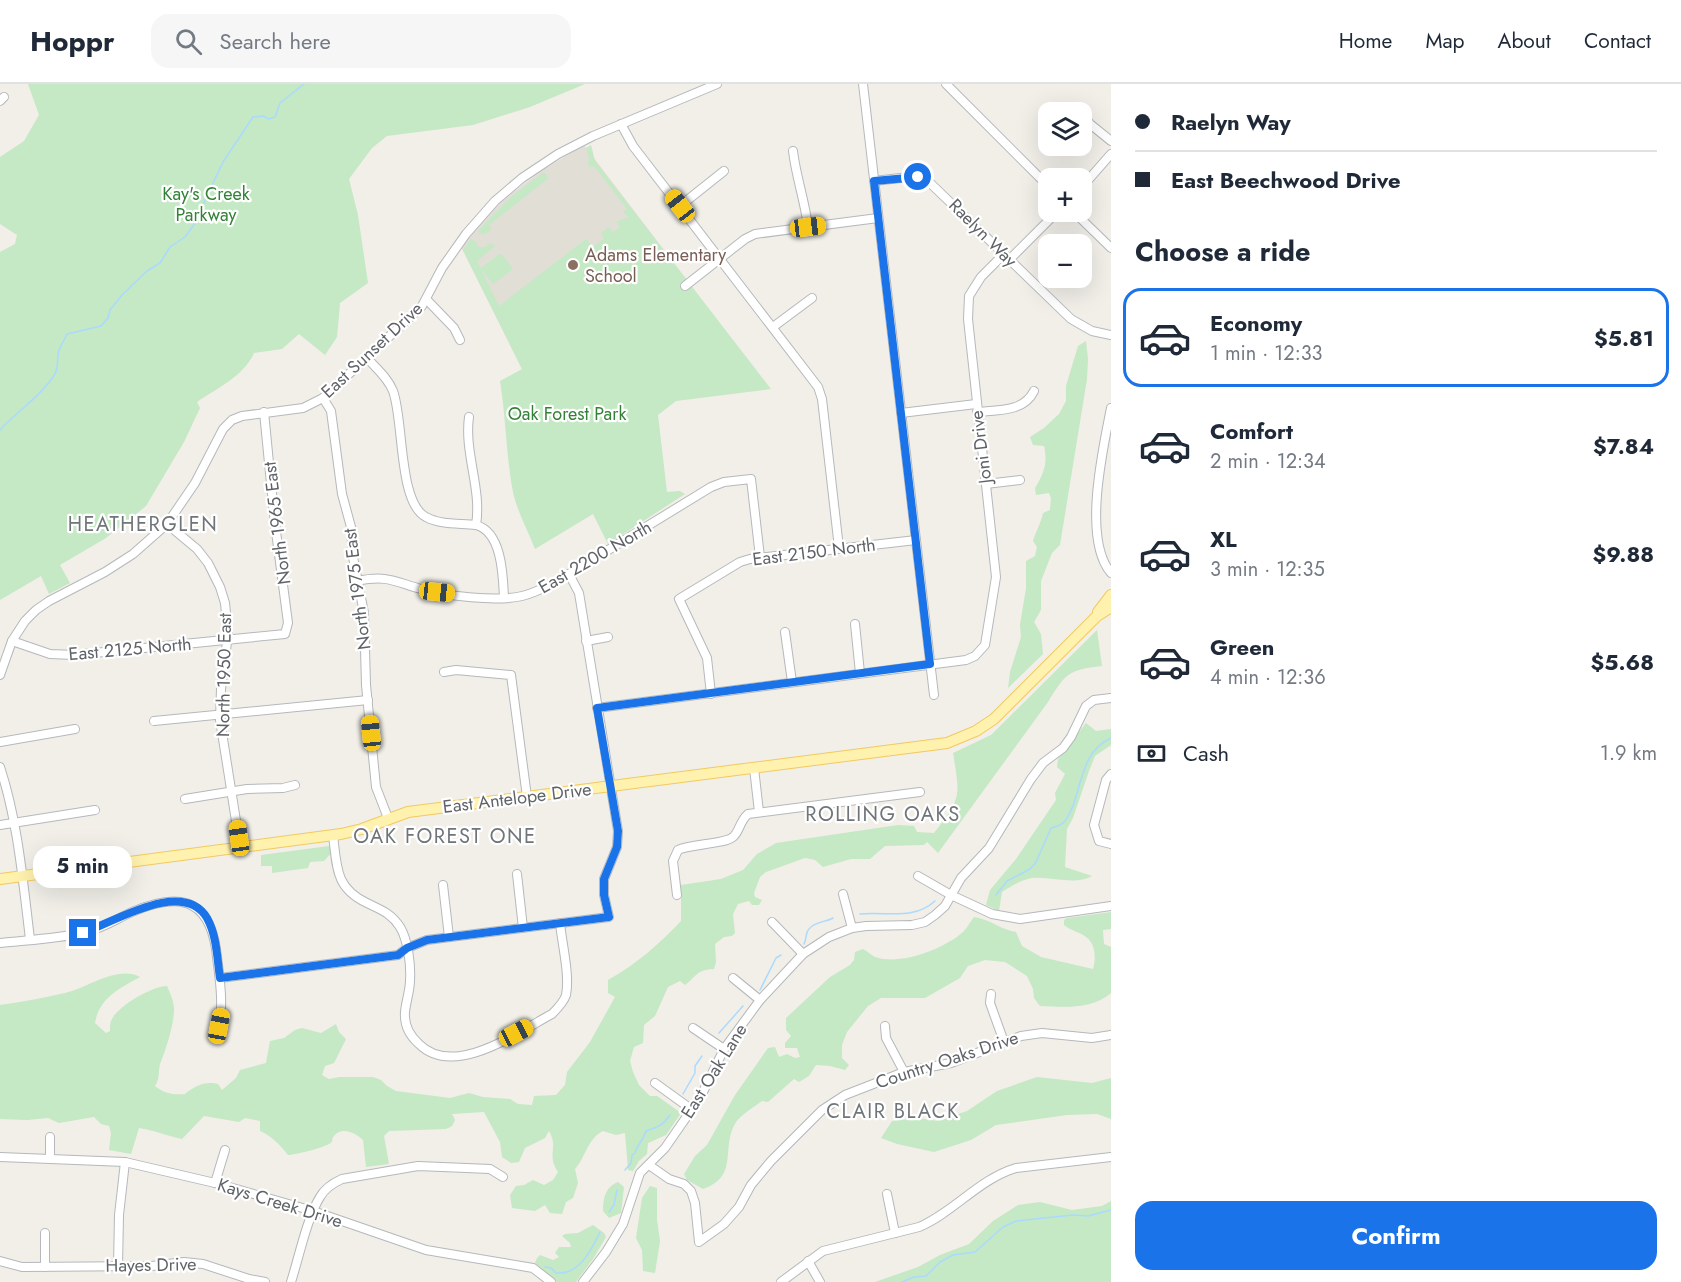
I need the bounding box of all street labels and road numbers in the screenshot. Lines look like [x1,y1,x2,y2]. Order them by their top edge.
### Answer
street label: Raelyn Way [943,193,1023,273]
street label: East Sunset Drive [315,296,429,404]
street label: Joni Drive [964,409,999,487]
street label: North 1965 East [256,459,297,586]
street label: East 2200 North [534,514,656,600]
street label: North 1975 East [337,526,377,651]
street label: East 2150 North [751,532,877,572]
street label: North 1950 East [210,612,238,737]
street label: East 2125 North [67,631,193,667]
street label: East Antelope Drive [441,776,593,820]
street label: East Oak Lane [675,1019,753,1123]
street label: Country Oaks Drive [872,1025,1022,1095]
street label: Kays Creek Drive [214,1172,346,1234]
street label: Hayes Drive [105,1251,197,1279]

